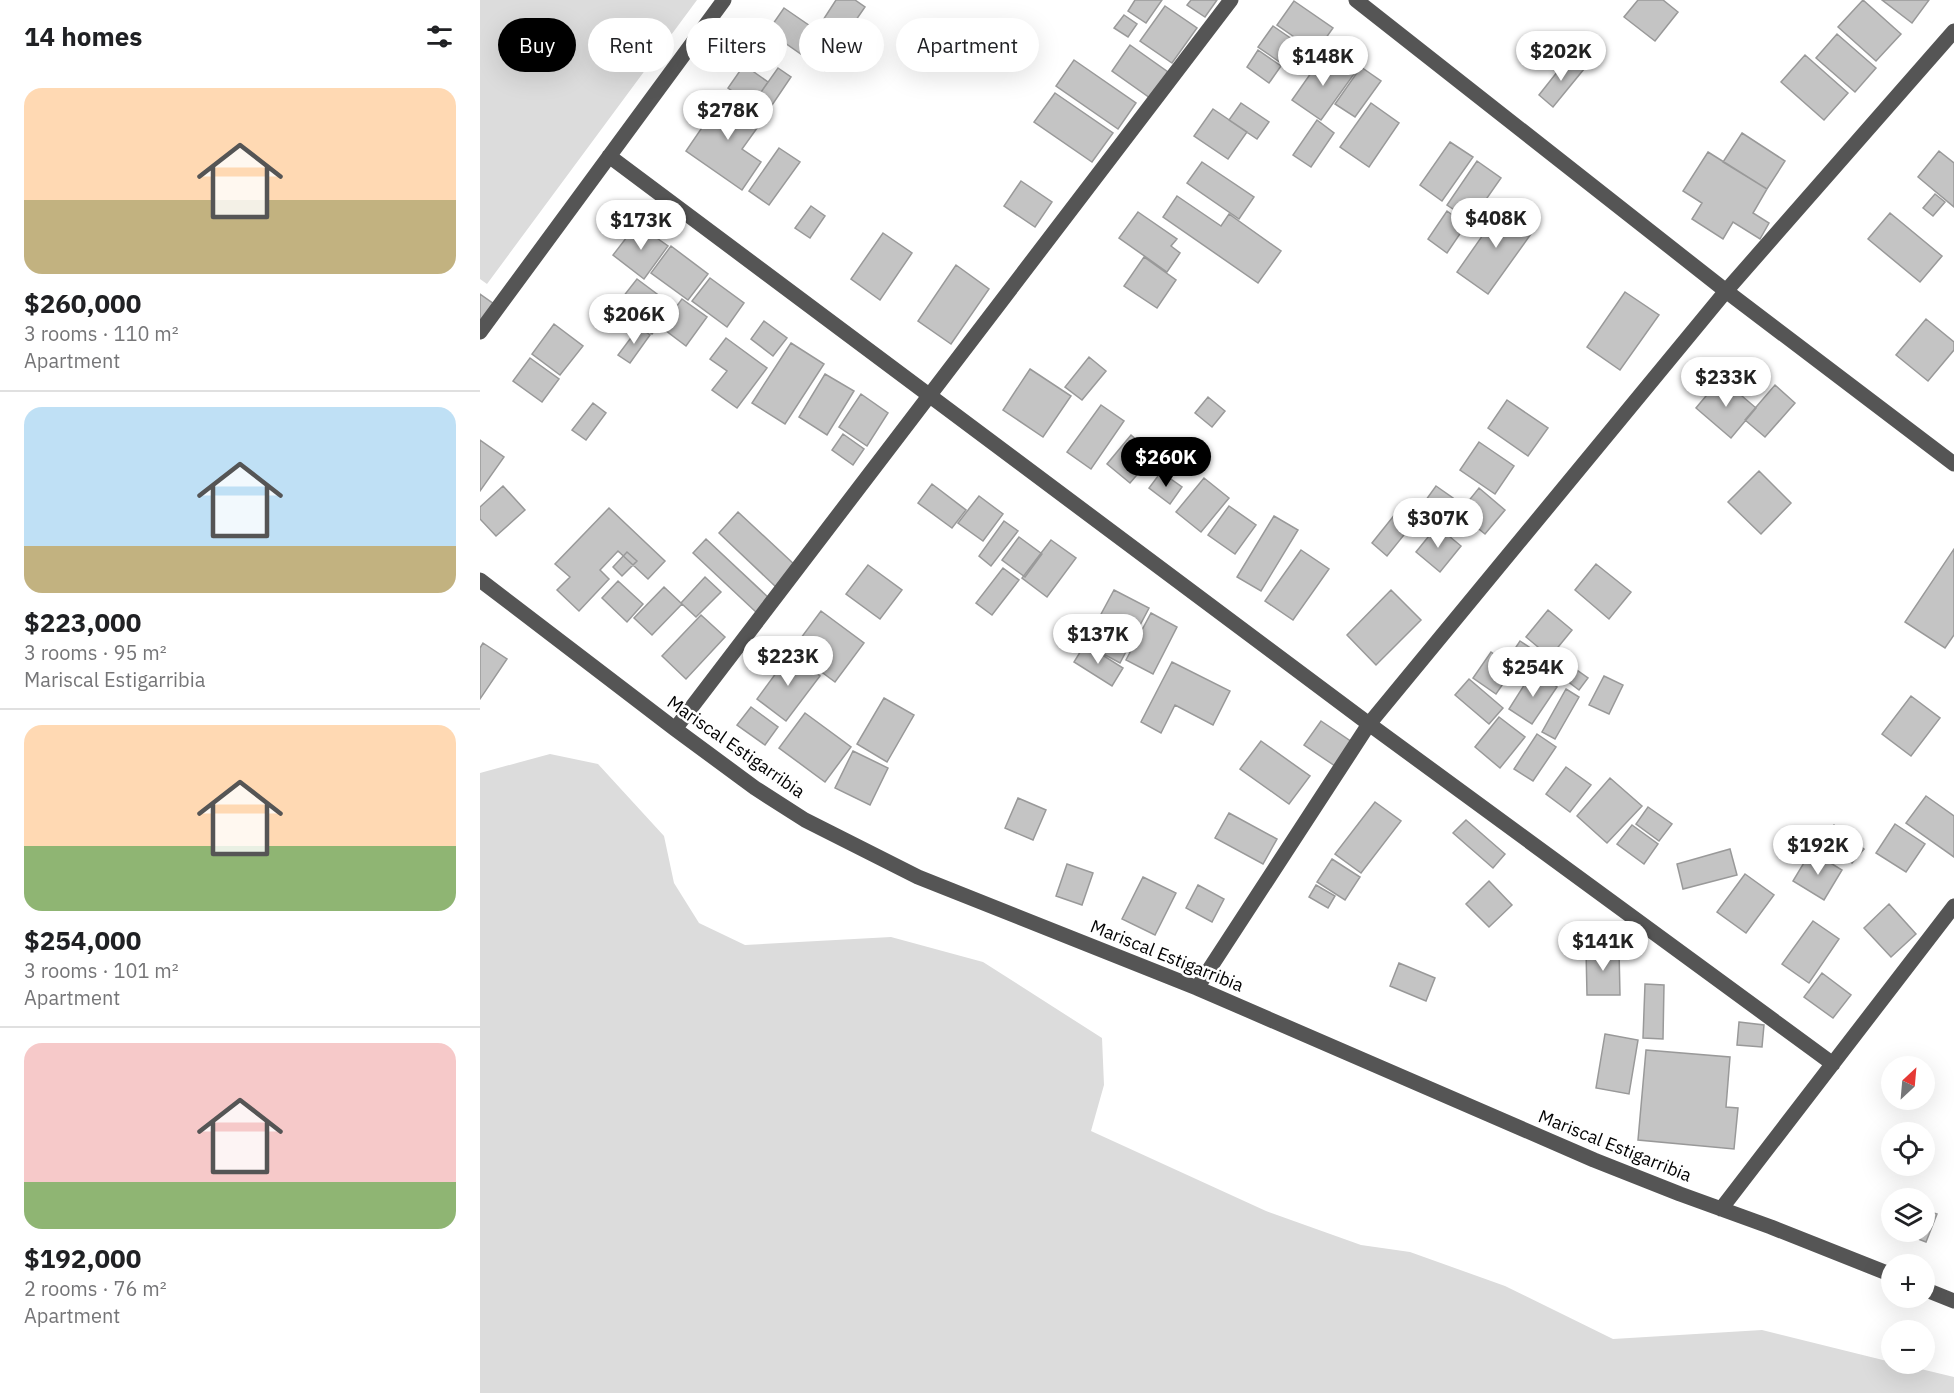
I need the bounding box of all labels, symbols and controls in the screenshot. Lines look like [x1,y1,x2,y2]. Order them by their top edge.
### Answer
chip: Buy [498,18,576,72]
chip: Rent [588,18,674,72]
chip: Filters [686,18,787,72]
chip: New [799,18,884,72]
chip: Apartment [896,18,1039,72]
text: 14 homes [24,19,142,53]
icon: filters [423,20,456,53]
pin: $202K [1519,31,1603,82]
pin: $148K [1281,36,1365,87]
text: $202K [1530,37,1592,64]
text: $148K [1292,42,1354,69]
pin: $278K [686,90,770,141]
text: $278K [697,96,759,123]
icon: home [186,127,294,235]
pin: $408K [1454,198,1538,249]
pin: $173K [599,200,683,251]
text: $408K [1465,204,1527,231]
text: $173K [610,206,672,233]
text: $260,000 [24,286,141,320]
pin: $206K [592,294,676,345]
text: $206K [603,300,665,327]
text: 3 rooms · 110 m² [24,320,179,347]
text: Apartment [24,347,120,374]
pin: $233K [1684,357,1768,408]
text: $233K [1695,363,1757,390]
pin: $260K [1124,437,1208,488]
text: $260K [1135,443,1197,470]
icon: home [186,446,294,554]
pin: $307K [1396,498,1480,549]
text: $307K [1407,504,1469,531]
text: $223,000 [24,605,141,639]
pin: $137K [1056,614,1140,665]
text: $137K [1067,620,1129,647]
pin: $223K [746,636,830,687]
text: 3 rooms · 95 m² [24,639,167,666]
text: $223K [757,642,819,669]
pin: $254K [1491,647,1575,698]
text: $254K [1502,653,1564,680]
text: Mariscal Estigarribia [24,666,205,693]
street label: Mariscal Estigarribia [663,690,810,803]
icon: home [186,764,294,872]
pin: $192K [1776,825,1860,876]
text: $192K [1787,831,1849,858]
street label: Mariscal Estigarribia [1087,914,1248,997]
pin: $141K [1561,921,1645,972]
text: $254,000 [24,923,141,957]
text: $141K [1572,927,1634,954]
text: 3 rooms · 101 m² [24,957,179,984]
text: Apartment [24,984,120,1011]
north arrow [1881,1056,1935,1110]
map controls [1881,1056,1935,1374]
icon: home [186,1082,294,1190]
street label: Mariscal Estigarribia [1535,1104,1696,1187]
button: locate [1881,1122,1935,1176]
button: layers [1881,1188,1935,1242]
text: $192,000 [24,1241,141,1275]
button: + [1881,1254,1935,1308]
text: 2 rooms · 76 m² [24,1275,167,1302]
text: Apartment [24,1302,120,1329]
button: − [1881,1320,1935,1374]

